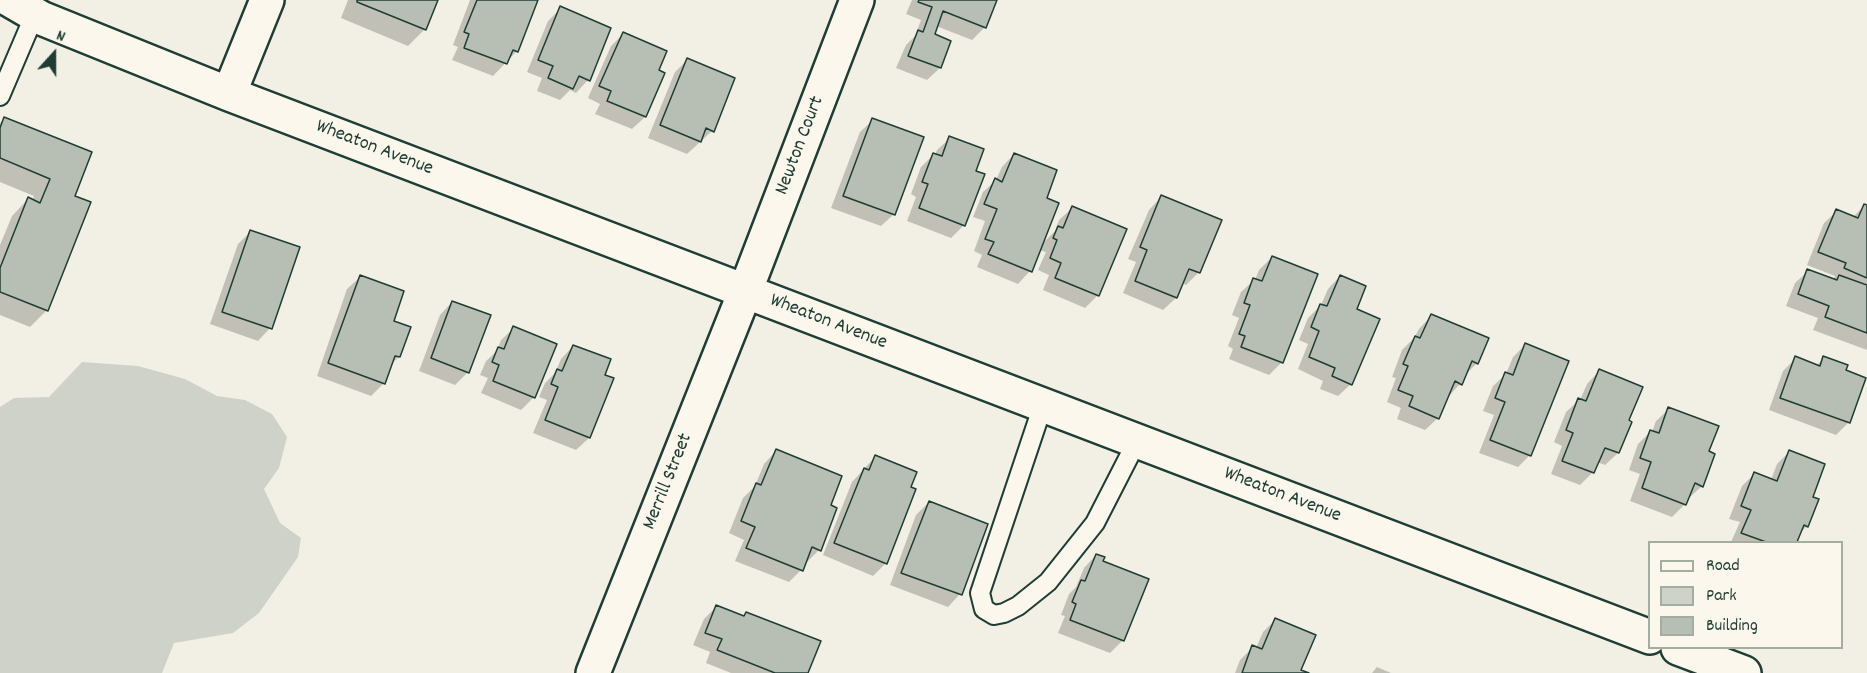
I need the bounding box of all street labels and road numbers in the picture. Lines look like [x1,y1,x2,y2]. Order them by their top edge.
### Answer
street label: Newton Court [771,93,831,199]
street label: Wheaton Avenue [312,116,436,182]
street label: Wheaton Avenue [766,290,890,356]
street label: Merrill Street [639,430,699,534]
street label: Wheaton Avenue [1220,463,1344,529]

